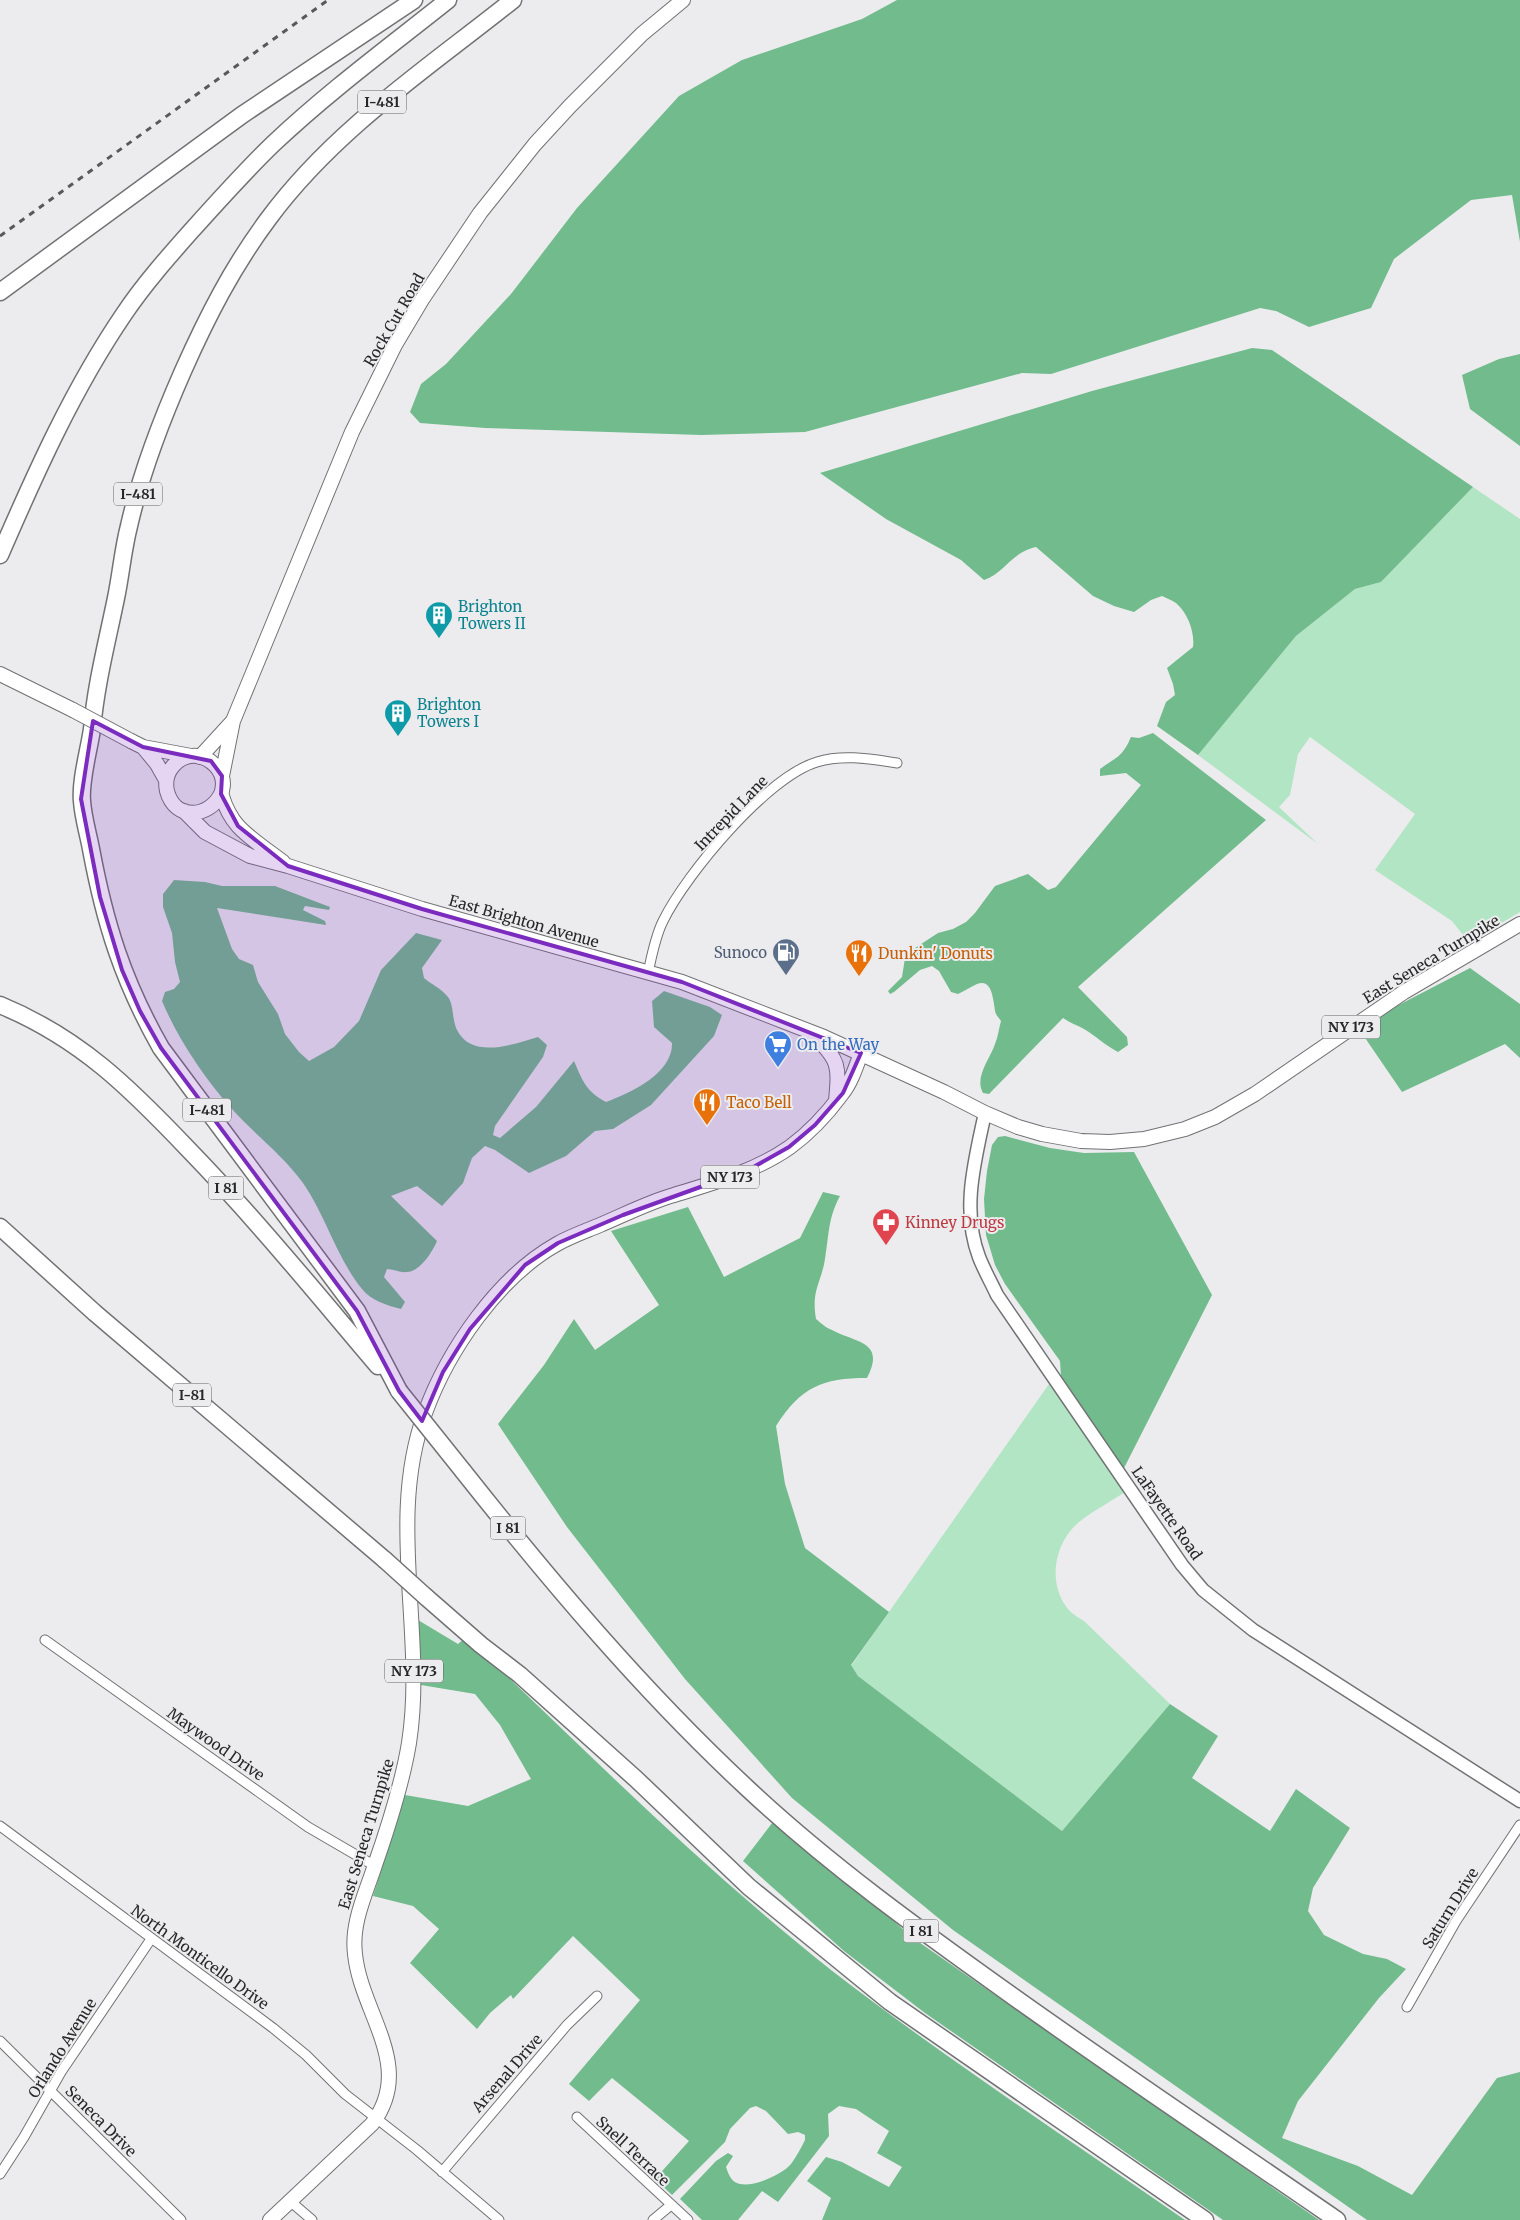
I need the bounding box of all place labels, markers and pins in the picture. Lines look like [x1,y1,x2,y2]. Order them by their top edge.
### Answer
place label: Brighton Towers II [458,597,526,633]
building icon: Brighton Towers II [424,600,454,639]
place label: Brighton Towers I [417,695,481,731]
building icon: Brighton Towers I [383,698,413,737]
fuel station icon: Sunoco [771,937,801,976]
restaurant icon: Dunkin' Donuts [844,938,874,977]
place label: Sunoco [714,943,767,962]
place label: Dunkin' Donuts [878,944,993,963]
supermarket icon: On the Way [763,1029,793,1068]
place label: On the Way [797,1035,880,1054]
restaurant icon: Taco Bell [692,1087,722,1126]
place label: Taco Bell [726,1093,792,1112]
pharmacy icon: Kinney Drugs [871,1207,901,1246]
place label: Kinney Drugs [905,1213,1004,1232]

